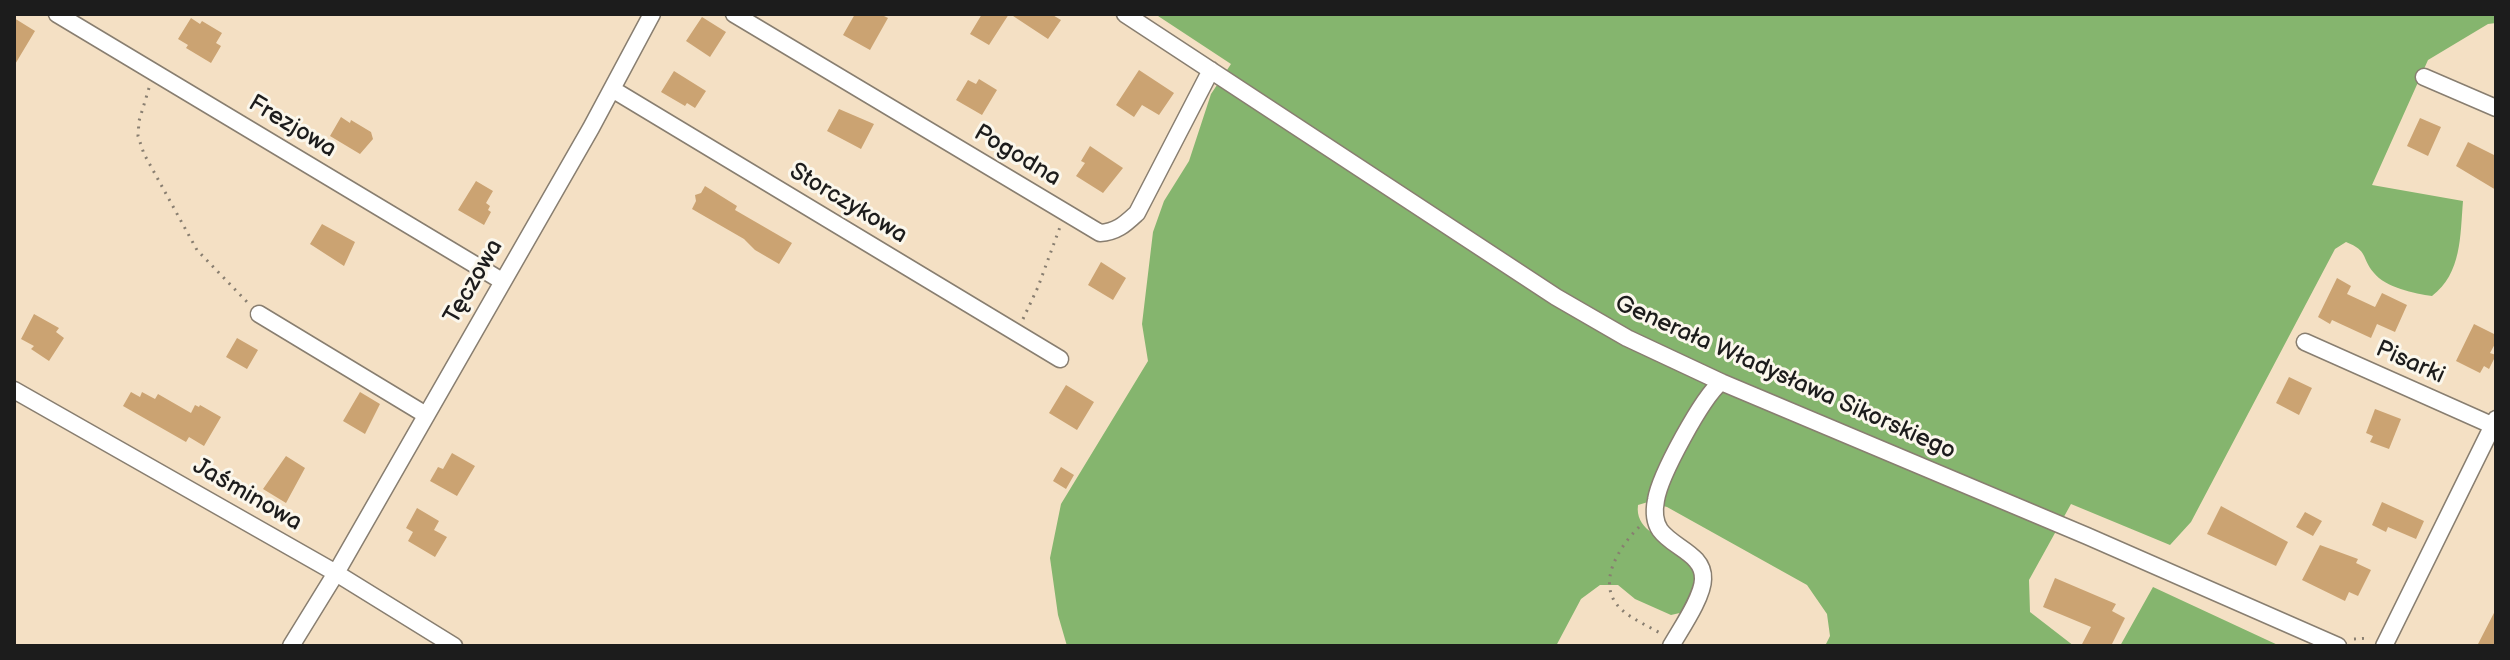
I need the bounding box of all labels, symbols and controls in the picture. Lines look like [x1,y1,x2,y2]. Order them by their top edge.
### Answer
street label: Frezjowa [243,90,341,164]
street label: Pogodna [968,119,1066,193]
street label: Storczykowa [784,158,912,250]
street label: Tęczowa [438,234,510,330]
street label: Generała Władysława Sikorskiego [1610,290,1960,466]
street label: Pisarki [2371,335,2449,391]
street label: Jaśminowa [187,452,307,538]

